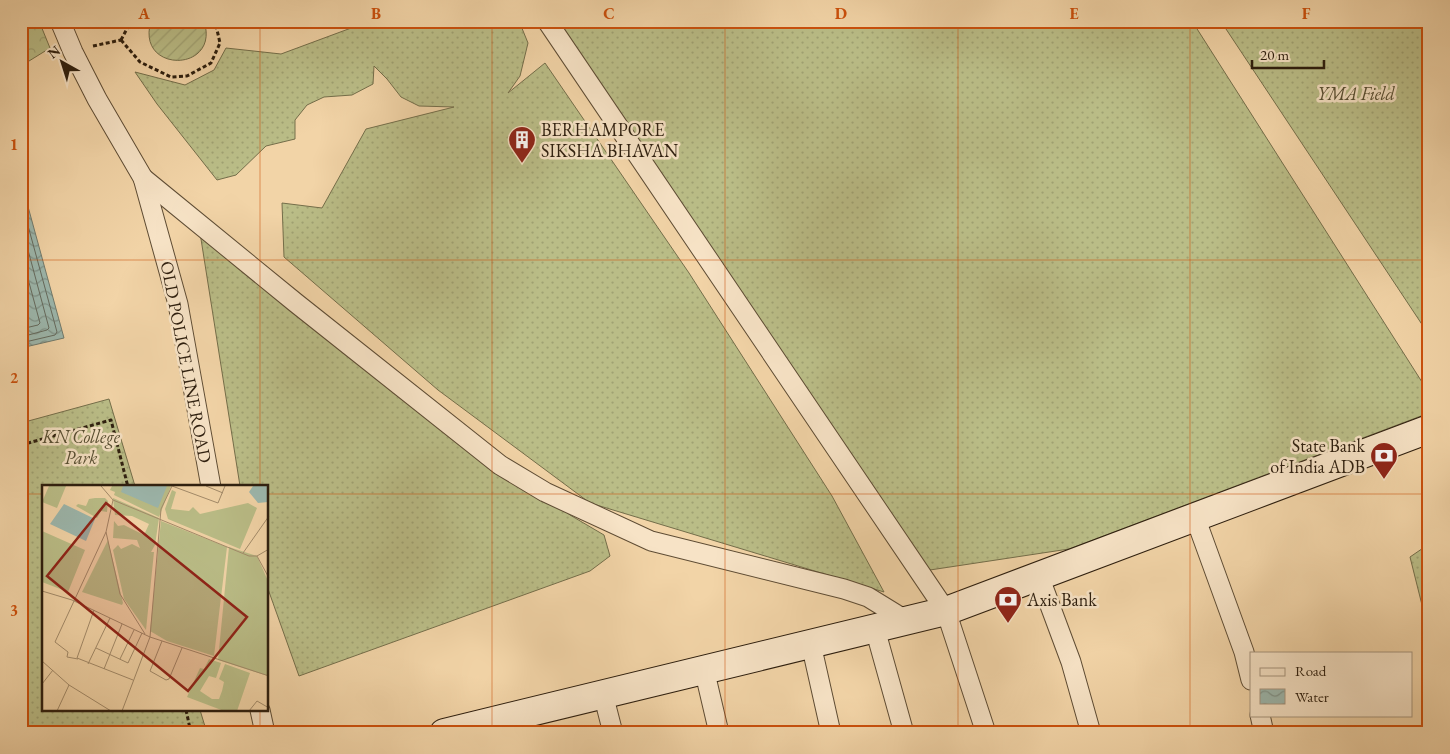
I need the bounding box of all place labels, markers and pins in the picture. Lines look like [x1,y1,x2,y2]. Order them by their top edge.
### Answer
place label: BERHAMPORE SIKSHA BHAVAN [541,118,679,162]
building icon: BERHAMPORE SIKSHA BHAVAN [507,125,537,164]
place label: State Bank of India ADB [1270,434,1366,478]
bank icon: State Bank of India ADB [1369,441,1399,480]
bank icon: Axis Bank [993,585,1023,624]
place label: Axis Bank [1026,588,1097,611]

